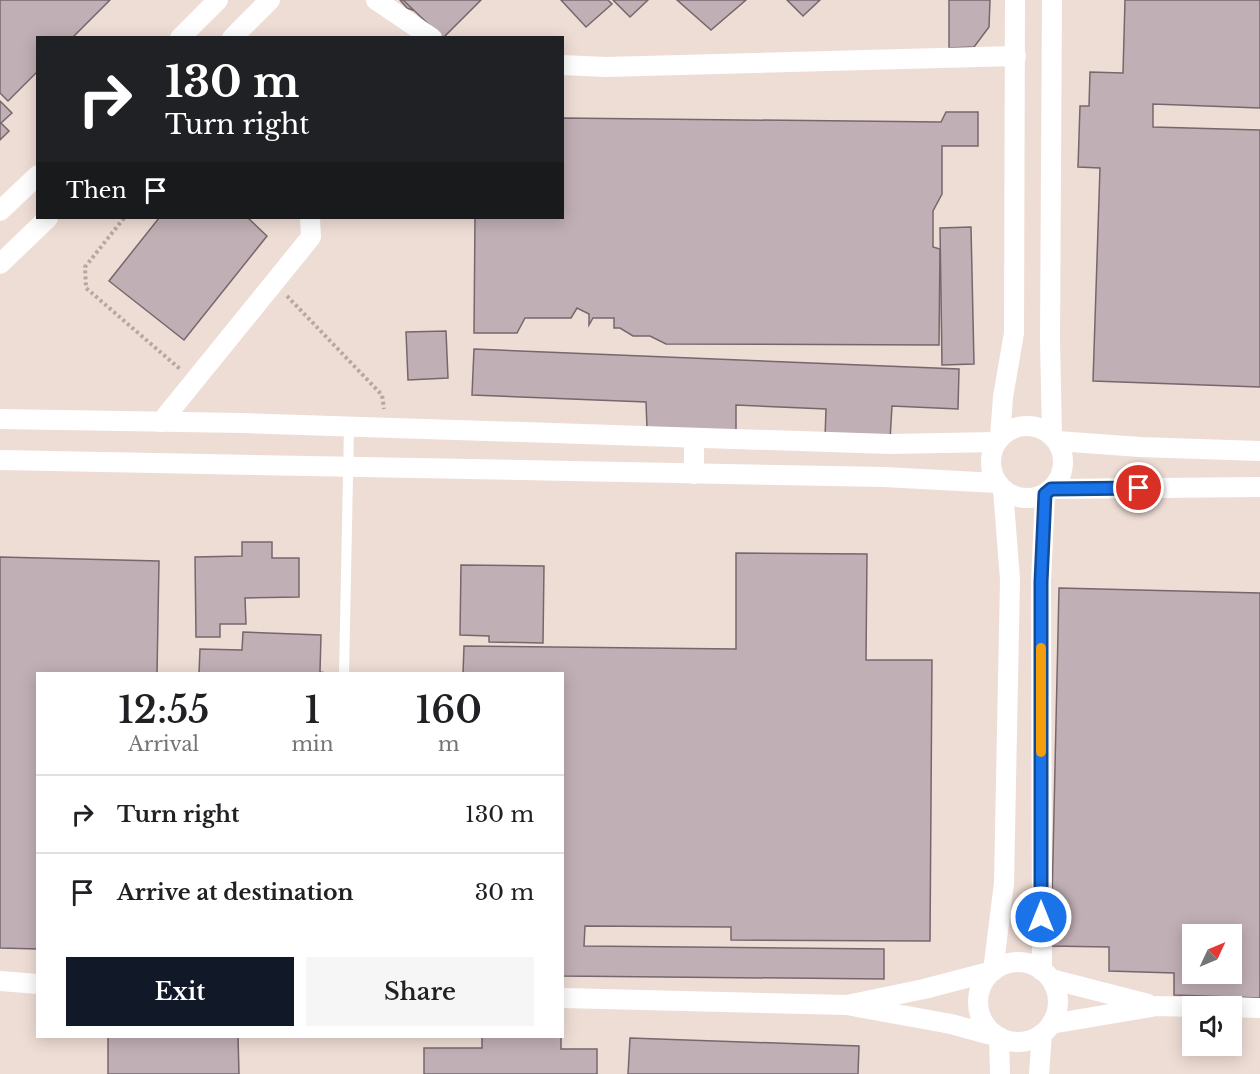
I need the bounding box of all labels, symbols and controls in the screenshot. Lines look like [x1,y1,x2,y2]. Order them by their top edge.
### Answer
text: 130 m [165,56,299,108]
icon: right [66,60,144,138]
text: Turn right [165,108,309,141]
icon: arrive [139,174,172,207]
text: Then [66,177,127,204]
pin [1113,462,1164,513]
icon: arrive [1122,471,1155,504]
text: 12:55 [118,688,209,733]
text: 1 [305,688,320,733]
text: 160 [416,688,482,733]
text: Arrival [128,732,199,756]
text: min [291,732,333,756]
text: m [438,732,459,756]
icon: right [66,798,99,831]
text: Turn right [117,801,239,828]
text: 130 m [465,801,534,828]
icon: arrive [66,876,99,909]
text: Arrive at destination [117,879,354,906]
text: 30 m [475,879,534,906]
position arrow [1009,885,1073,949]
north arrow [1182,924,1242,984]
map controls [1182,924,1242,1056]
button: Exit [66,957,294,1026]
button: Share [306,957,534,1026]
button: sound [1182,996,1242,1056]

